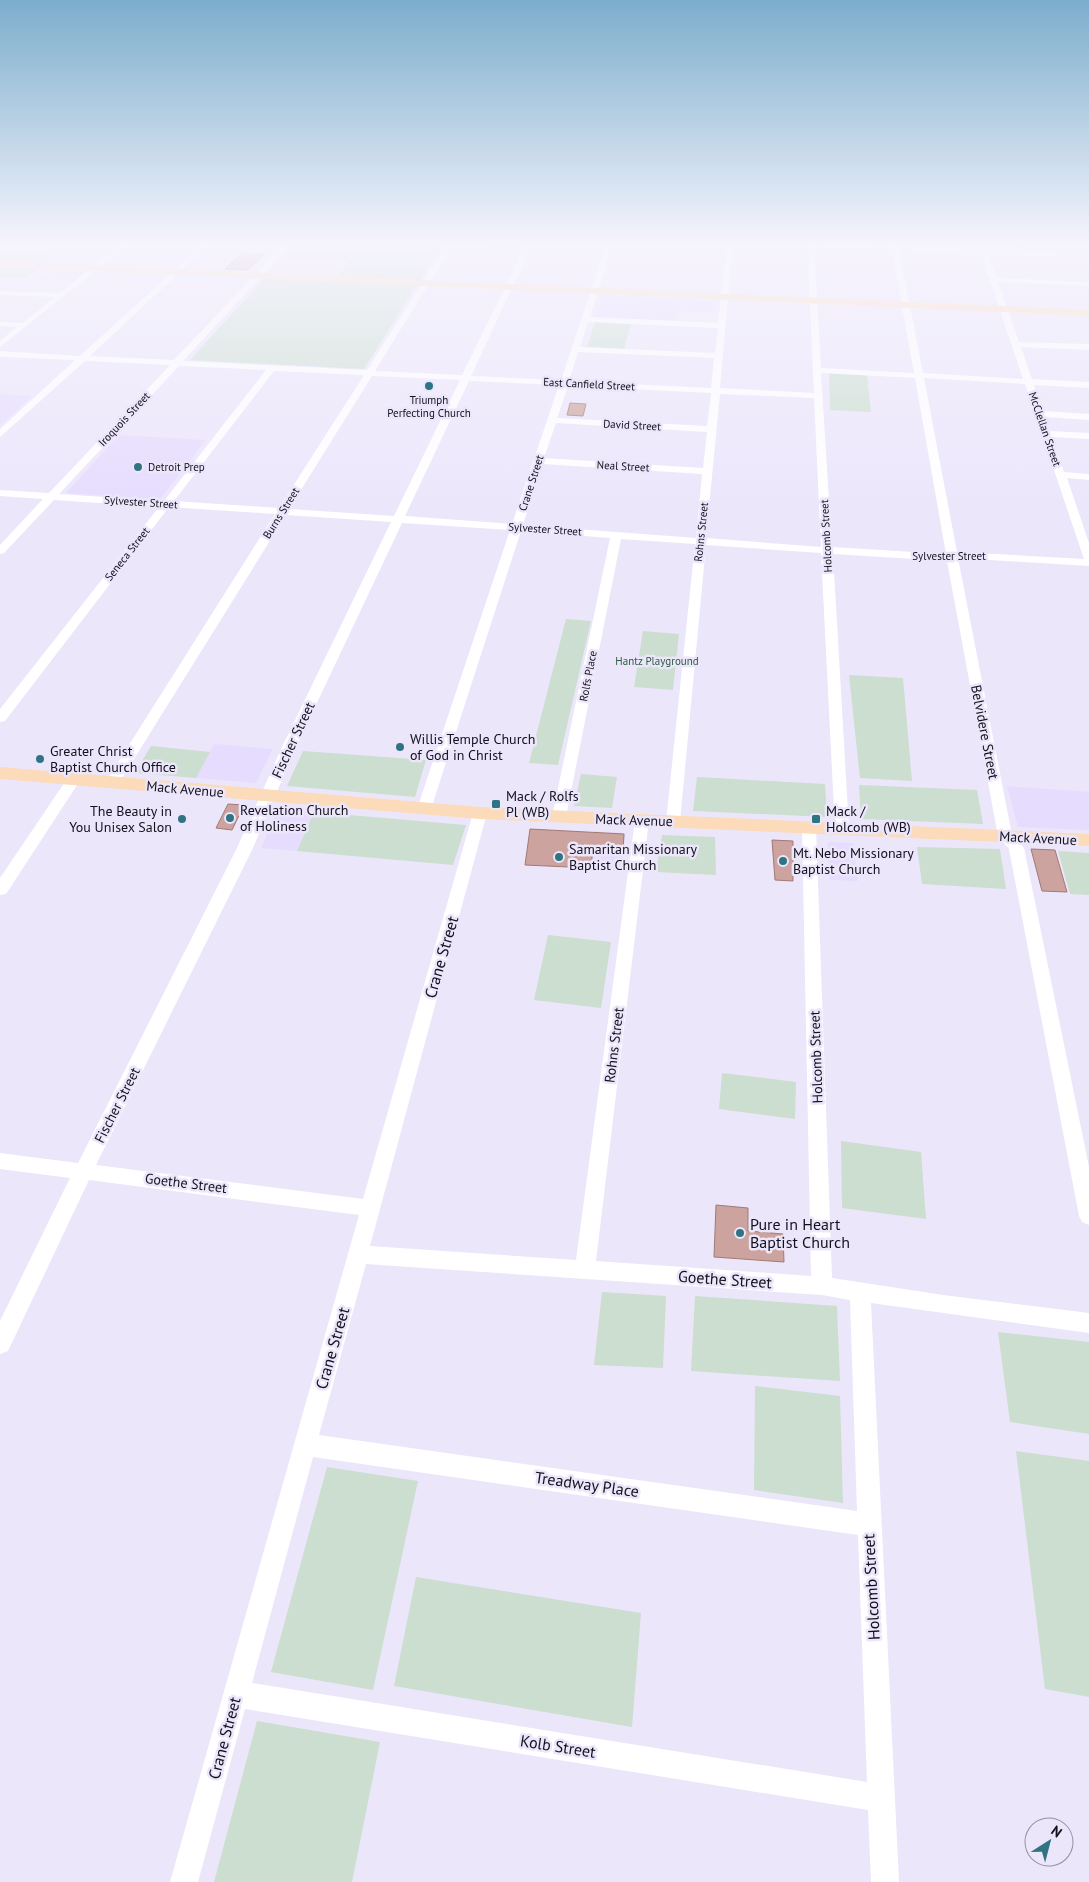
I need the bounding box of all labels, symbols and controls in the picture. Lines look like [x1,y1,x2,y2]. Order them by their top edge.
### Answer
street label: East Canfield Street [543,375,636,393]
marker: Triumph Perfecting Church [423,380,435,392]
street label: Iroquois Street [95,389,153,449]
street label: McClellan Street [1026,390,1064,468]
place label: Triumph Perfecting Church [387,393,471,420]
street label: David Street [603,416,662,434]
street label: Crane Street [515,453,547,513]
street label: Neal Street [596,458,650,474]
place label: Detroit Prep [148,460,205,474]
marker: Detroit Prep [132,461,144,473]
street label: Burns Street [260,485,302,541]
street label: Sylvester Street [104,492,178,512]
street label: Holcomb Street [817,499,835,573]
street label: Rohns Street [691,501,711,562]
street label: Sylvester Street [508,519,582,539]
street label: Seneca Street [102,524,152,584]
street label: Sylvester Street [912,549,986,563]
street label: Rolfs Place [576,649,600,703]
park label: Hantz Playground [615,654,699,668]
street label: Belvidere Street [967,683,1003,781]
street label: Fischer Street [267,699,319,781]
place label: Willis Temple Church of God in Christ [410,730,535,764]
marker: Willis Temple Church of God in Christ [394,741,406,753]
place label: Greater Christ Baptist Church Office [50,742,176,776]
marker: Greater Christ Baptist Church Office [34,753,46,765]
street label: Mack Avenue [146,777,224,801]
place label: Mack / Rolfs Pl (WB) [506,787,579,821]
marker: Mack / Rolfs Pl (WB) [490,798,502,810]
place label: Revelation Church of Holiness [240,801,349,835]
place label: The Beauty in You Unisex Salon [69,802,172,836]
place label: Mack / Holcomb (WB) [826,802,911,836]
street label: Mack Avenue [595,810,673,830]
marker: Revelation Church of Holiness [224,812,236,824]
marker: The Beauty in You Unisex Salon [176,813,188,825]
marker: Mack / Holcomb (WB) [810,813,822,825]
street label: Mack Avenue [999,827,1077,849]
place label: Samaritan Missionary Baptist Church [569,840,698,874]
place label: Mt. Nebo Missionary Baptist Church [793,844,914,878]
marker: Samaritan Missionary Baptist Church [553,851,565,863]
marker: Mt. Nebo Missionary Baptist Church [777,855,789,867]
street label: Crane Street [420,913,462,1000]
street label: Rohns Street [600,1006,628,1084]
street label: Holcomb Street [805,1010,827,1104]
street label: Fischer Street [90,1064,144,1146]
street label: Goethe Street [144,1169,228,1197]
place label: Pure in Heart Baptist Church [750,1214,850,1252]
marker: Pure in Heart Baptist Church [734,1227,746,1239]
street label: Goethe Street [677,1266,773,1292]
street label: Crane Street [311,1304,353,1391]
street label: Treadway Place [534,1467,640,1501]
street label: Holcomb Street [858,1533,884,1641]
street label: Crane Street [203,1694,245,1781]
street label: Kolb Street [519,1730,598,1762]
north arrow [1024,1817,1074,1867]
text: N [1048,1821,1066,1841]

